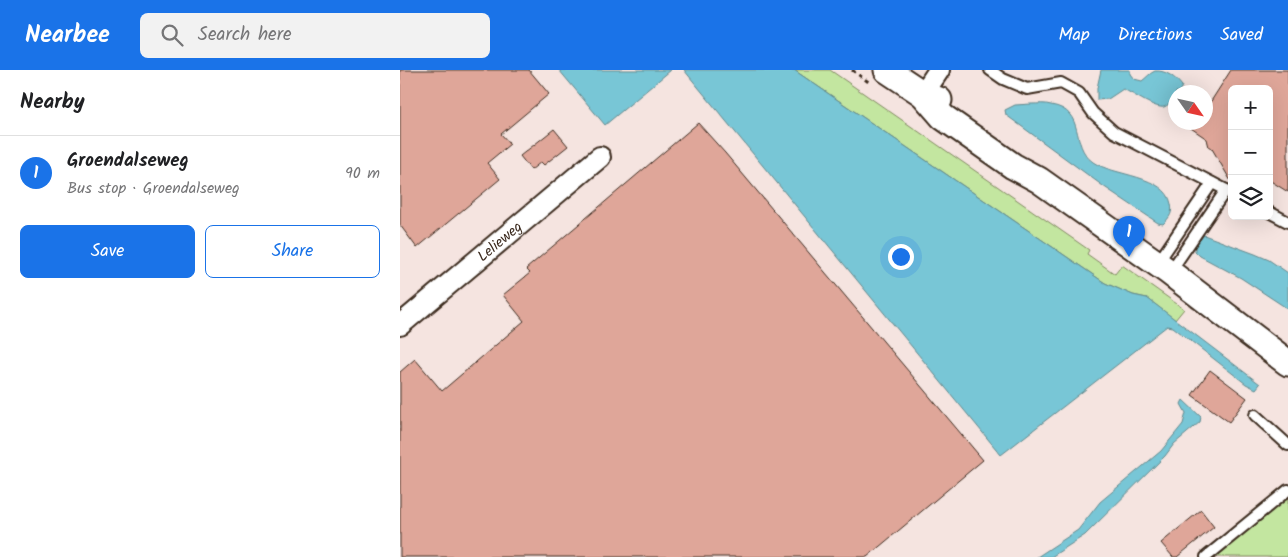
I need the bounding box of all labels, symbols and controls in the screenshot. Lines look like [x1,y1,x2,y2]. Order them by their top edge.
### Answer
search box [140,13,490,58]
text: Nearbee [25,16,110,55]
text: Search here [198,20,292,50]
icon: search [158,21,186,49]
text: Map [1058,21,1090,50]
text: Directions [1118,21,1192,50]
text: Saved [1220,21,1263,50]
north arrow [1168,85,1213,130]
map controls [1228,85,1273,220]
button: + [1228,85,1273,130]
text: Nearby [20,86,85,119]
button: − [1228,130,1273,175]
text: Groendalseweg [67,146,189,176]
text: 1 [34,161,38,186]
text: 90 m [345,161,380,186]
button: layers [1228,175,1273,220]
text: Bus stop · Groendalseweg [67,176,240,201]
street label: Lelieweg [472,216,528,268]
pin: 1 [1113,216,1145,257]
button: Save [20,225,195,278]
button: Share [205,225,380,278]
your location [888,244,914,270]

